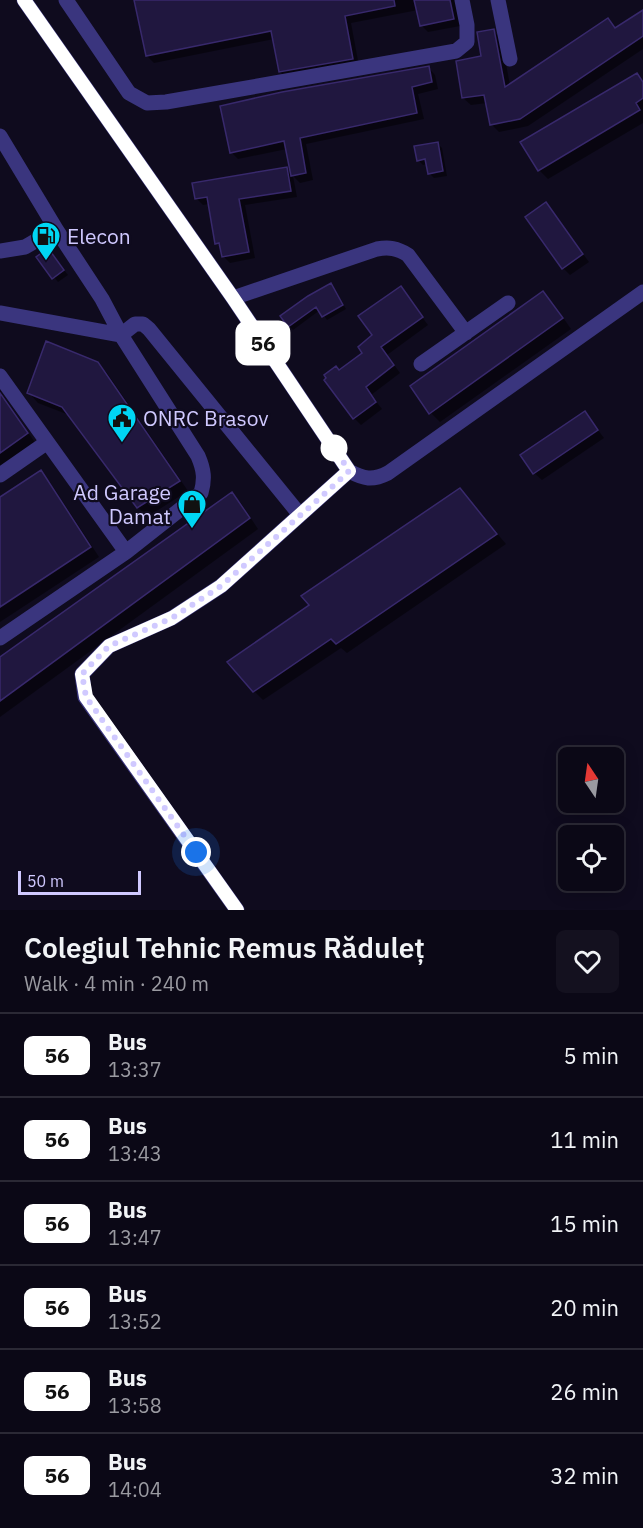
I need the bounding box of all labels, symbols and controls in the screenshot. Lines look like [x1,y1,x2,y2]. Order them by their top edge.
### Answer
fuel station icon: Elecon [30,220,62,262]
place label: Elecon [67,222,131,250]
line badge: 56 [236,324,290,362]
text: 56 [250,329,276,357]
public building icon: ONRC Brasov [106,402,138,444]
place label: ONRC Brasov [143,404,269,432]
unlabelled marker [321,435,347,461]
place label: Ad Garage Damat [73,478,171,530]
shop icon: Ad Garage Damat [176,488,208,530]
north arrow [558,747,624,813]
map controls [558,747,624,891]
button: locate [558,825,624,891]
your location [181,837,211,867]
scale bar [18,868,141,896]
text: 50 m [27,871,64,891]
text: Colegiul Tehnic Remus Răduleț [24,929,425,966]
button: heart [556,930,619,993]
text: Walk · 4 min · 240 m [24,970,209,997]
text: Bus [108,1027,147,1056]
text: 56 [44,1041,70,1069]
text: 5 min [563,1041,619,1070]
text: 13:37 [108,1056,162,1083]
text: Bus [108,1111,147,1140]
text: 56 [44,1125,70,1153]
text: 11 min [550,1125,619,1154]
text: 13:43 [108,1140,162,1167]
text: Bus [108,1195,147,1224]
text: 56 [44,1209,70,1237]
text: 15 min [550,1209,619,1238]
text: 13:47 [108,1224,162,1251]
text: Bus [108,1279,147,1308]
text: 56 [44,1293,70,1321]
text: 20 min [550,1293,619,1322]
text: 13:52 [108,1308,162,1335]
text: Bus [108,1363,147,1392]
text: 56 [44,1377,70,1405]
text: 26 min [550,1377,619,1406]
text: 13:58 [108,1392,162,1419]
text: Bus [108,1447,147,1476]
text: 56 [44,1461,70,1489]
text: 32 min [550,1461,619,1490]
text: 14:04 [108,1476,162,1503]

